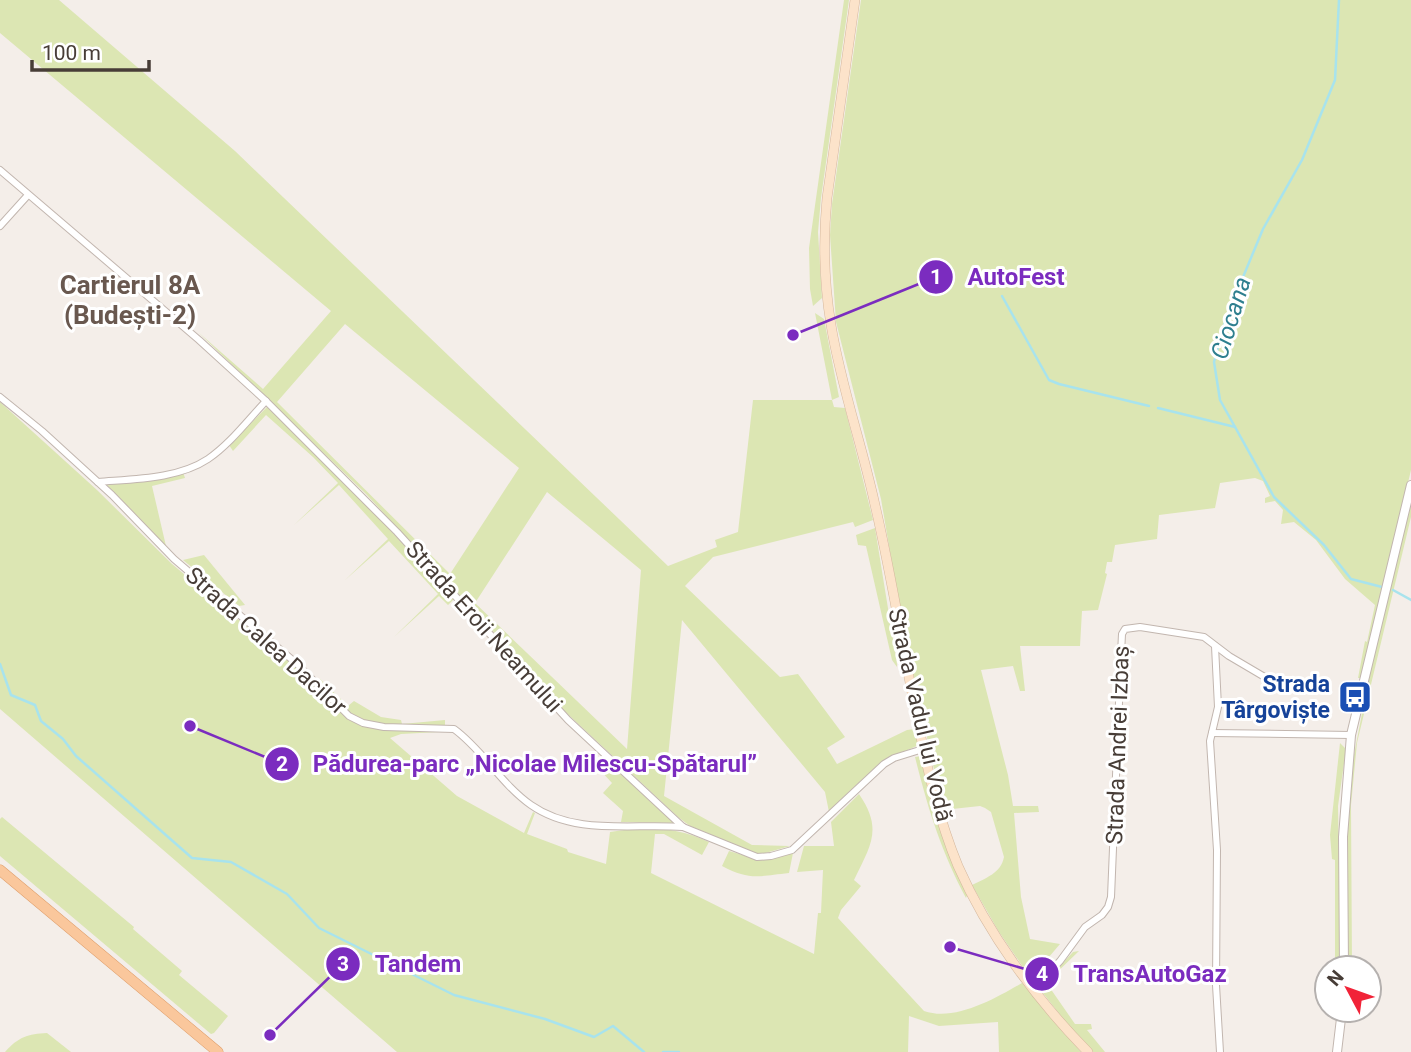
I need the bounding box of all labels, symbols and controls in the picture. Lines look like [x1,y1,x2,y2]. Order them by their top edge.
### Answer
scale bar [32,28,149,72]
text: 100 m [42,41,101,65]
callout: AutoFest [918,254,1078,299]
text: AutoFest [967,263,1065,291]
text: 1 [930,265,942,289]
district label: Cartierul 8A (Budești-2) [60,270,201,331]
water label: Ciocana [1205,274,1257,362]
street label: Strada Eroii Neamului [400,536,568,718]
street label: Strada Calea Dacilor [180,562,352,721]
street label: Strada Vadul lui Vodă [882,606,958,824]
street label: Strada Andrei Izbaș [1101,645,1135,845]
place label: Strada Târgoviște [1221,671,1330,724]
bus stop icon: Strada Târgoviște [1336,678,1374,716]
callout: Pădurea-parc „Nicolae Milescu-Spătarul” [264,741,771,786]
text: Pădurea-parc „Nicolae Milescu-Spătarul” [313,750,757,778]
text: 2 [276,752,288,776]
callout: Tandem [326,941,475,986]
text: Tandem [375,950,461,978]
callout: TransAutoGaz [1024,951,1241,996]
text: 3 [337,952,349,976]
north arrow [1313,954,1383,1024]
text: TransAutoGaz [1073,960,1227,988]
text: 4 [1036,962,1048,986]
text: N [1322,966,1349,991]

